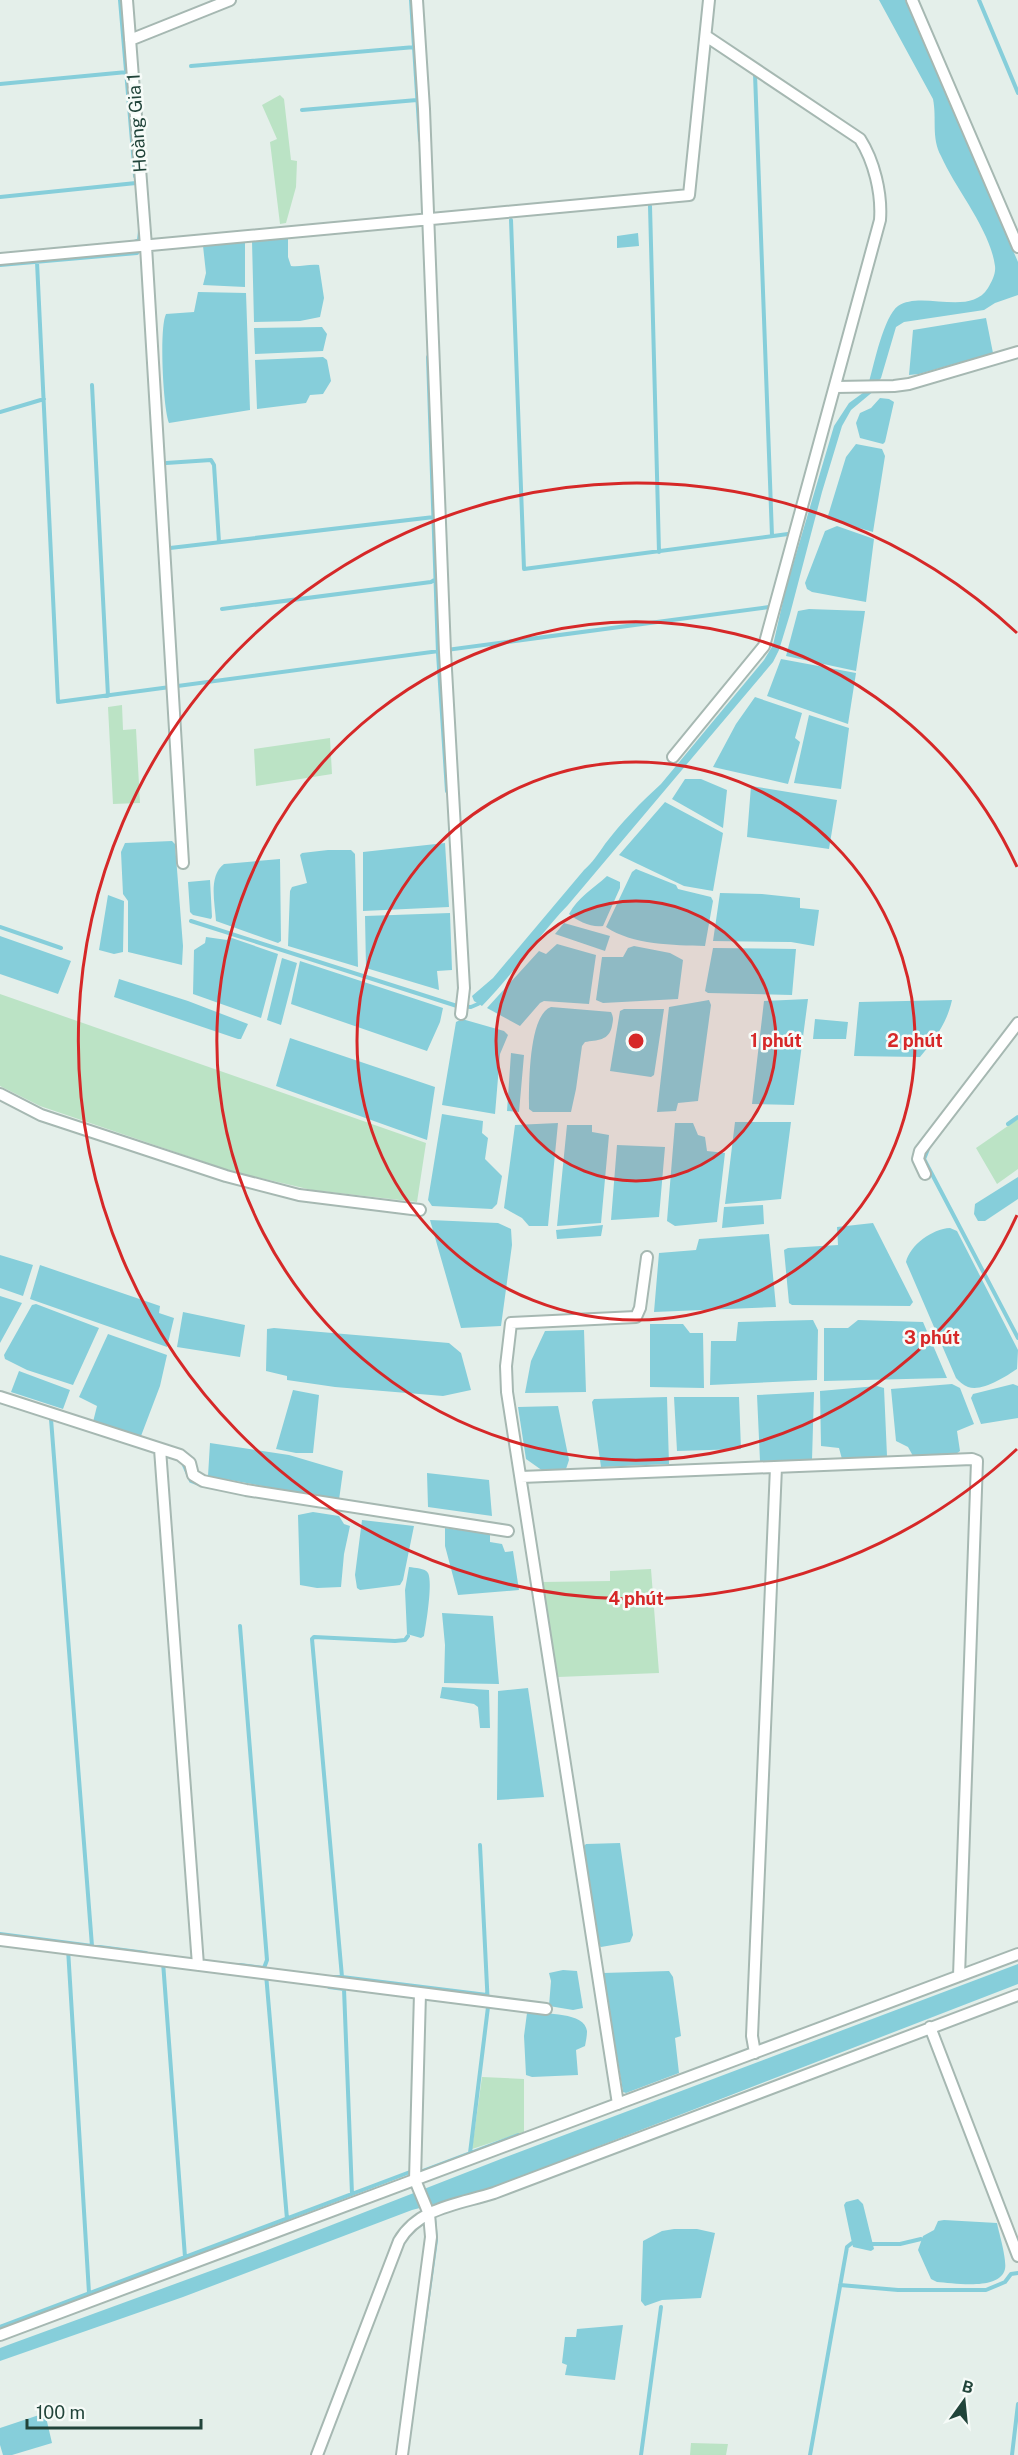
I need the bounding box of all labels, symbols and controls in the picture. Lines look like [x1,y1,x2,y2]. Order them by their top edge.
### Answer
street label: Hoàng Gia 1 [123,73,150,173]
text: 1 phút [750,1030,802,1051]
text: 2 phút [887,1030,943,1051]
centre of rings [626,1031,646,1051]
text: 3 phút [904,1327,960,1348]
text: 4 phút [608,1588,664,1609]
north arrow [934,2371,994,2431]
text: B [960,2376,976,2398]
scale bar [27,2392,201,2430]
text: 100 m [36,2402,85,2423]

